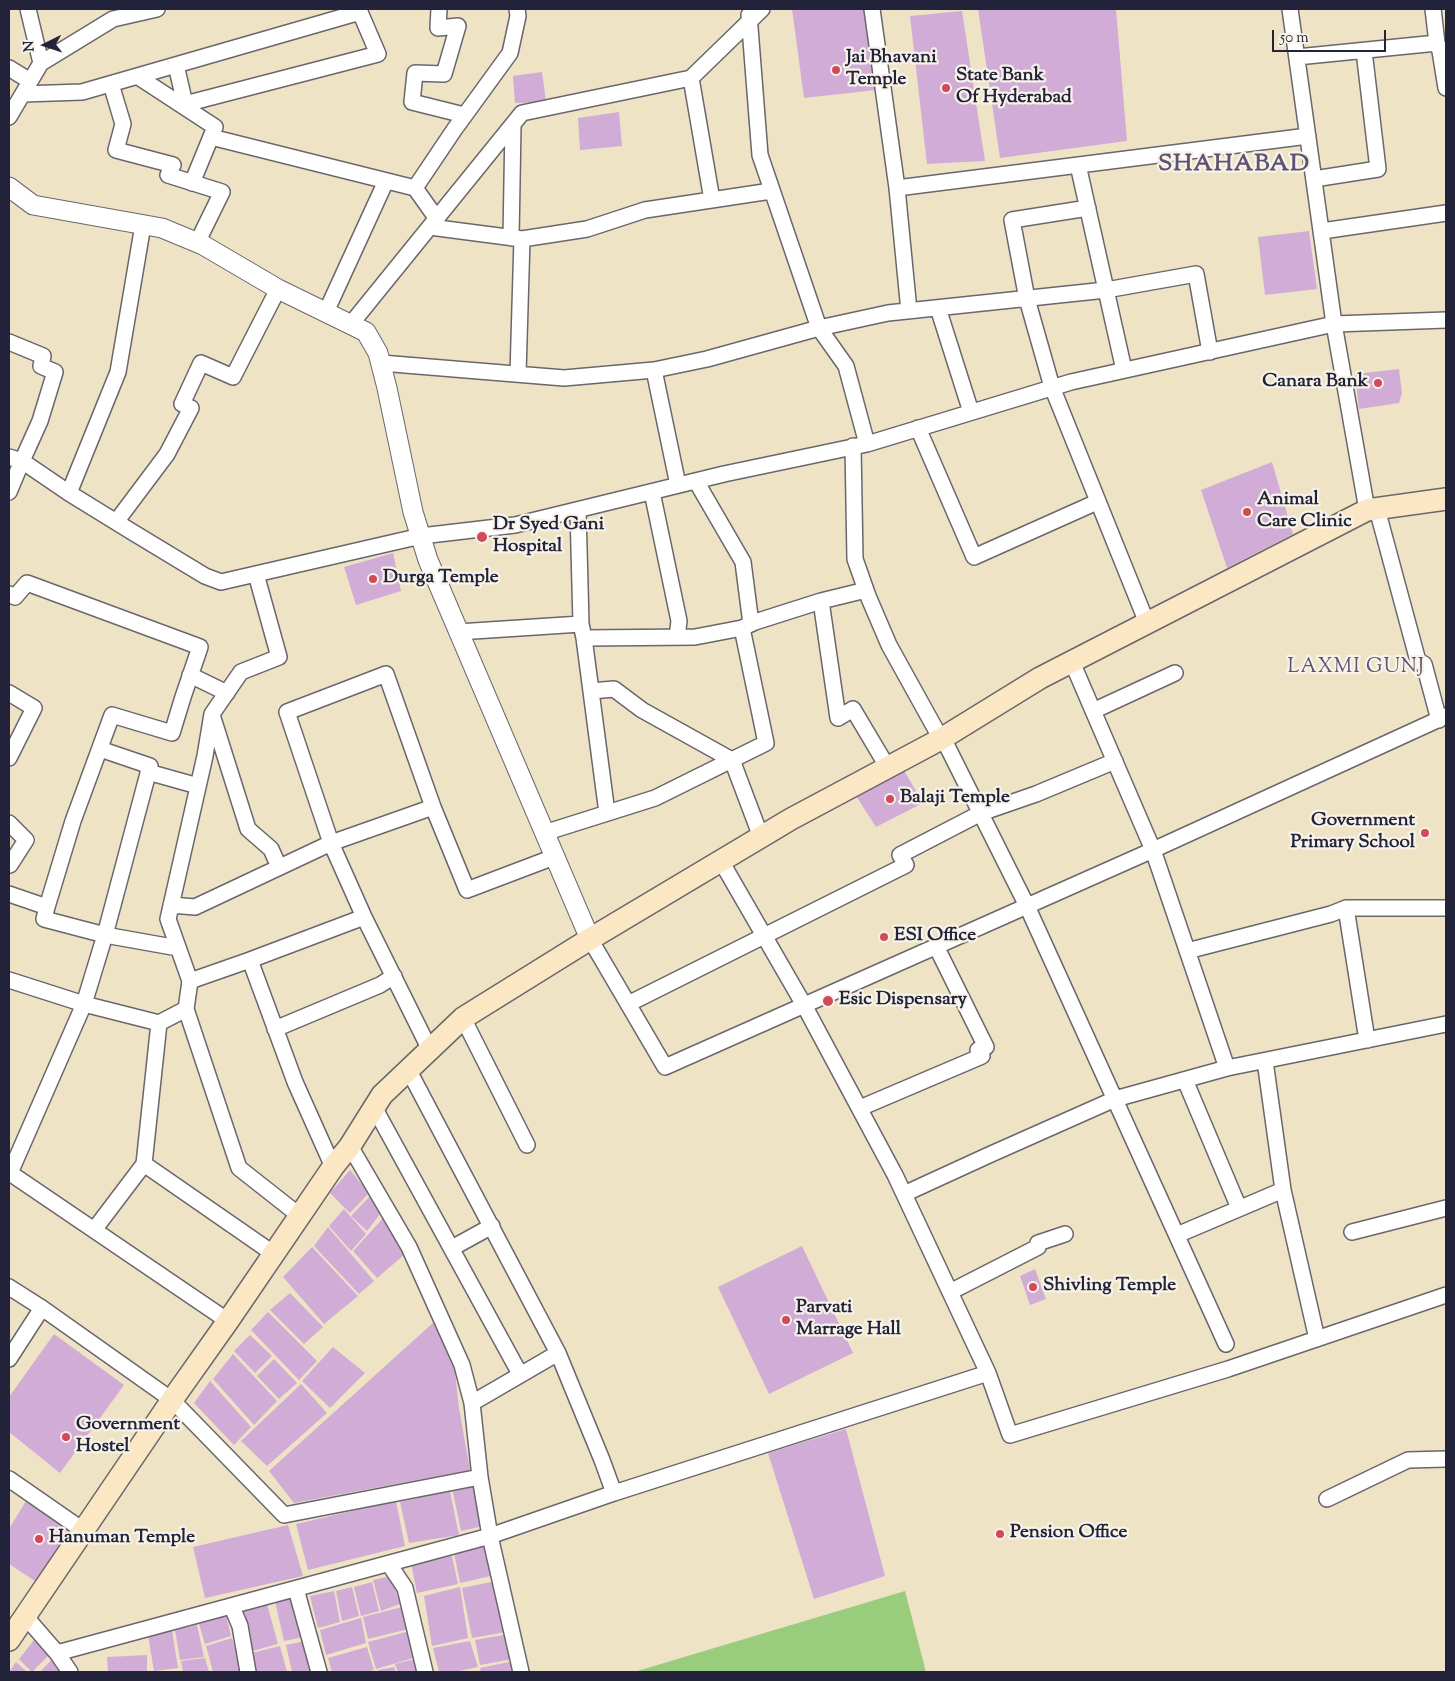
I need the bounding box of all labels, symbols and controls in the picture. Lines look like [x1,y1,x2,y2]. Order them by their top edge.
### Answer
north arrow [20,20,70,70]
scale bar [1275,20,1389,52]
text: 50 m [1280,28,1309,49]
text: N [20,40,40,52]
place label: Jai Bhavani Temple [846,48,937,92]
marker: Jai Bhavani Temple [830,64,842,76]
place label: State Bank Of Hyderabad [956,66,1072,110]
marker: State Bank Of Hyderabad [940,82,952,94]
district label: SHAHABAD [1157,152,1311,180]
place label: Canara Bank [1262,372,1368,394]
marker: Canara Bank [1372,377,1384,389]
place label: Animal Care Clinic [1257,490,1352,534]
marker: Animal Care Clinic [1241,506,1253,518]
place label: Dr Syed Gani Hospital [493,515,604,559]
marker: Dr Syed Gani Hospital [475,530,489,544]
place label: Durga Temple [383,568,499,590]
marker: Durga Temple [367,573,379,585]
district label: LAXMI GUNJ [1286,657,1426,681]
place label: Balaji Temple [900,788,1010,810]
marker: Balaji Temple [884,793,896,805]
place label: Government Primary School [1290,811,1415,855]
marker: Government Primary School [1419,827,1431,839]
place label: ESI Office [894,926,976,948]
marker: ESI Office [878,931,890,943]
place label: Esic Dispensary [839,990,967,1012]
marker: Esic Dispensary [821,994,835,1008]
place label: Shivling Temple [1043,1276,1176,1298]
marker: Shivling Temple [1027,1281,1039,1293]
place label: Parvati Marrage Hall [796,1298,901,1342]
marker: Parvati Marrage Hall [780,1314,792,1326]
place label: Government Hostel [76,1415,180,1459]
marker: Government Hostel [60,1431,72,1443]
place label: Pension Office [1010,1523,1127,1545]
place label: Hanuman Temple [49,1528,195,1550]
marker: Pension Office [994,1528,1006,1540]
marker: Hanuman Temple [33,1533,45,1545]

